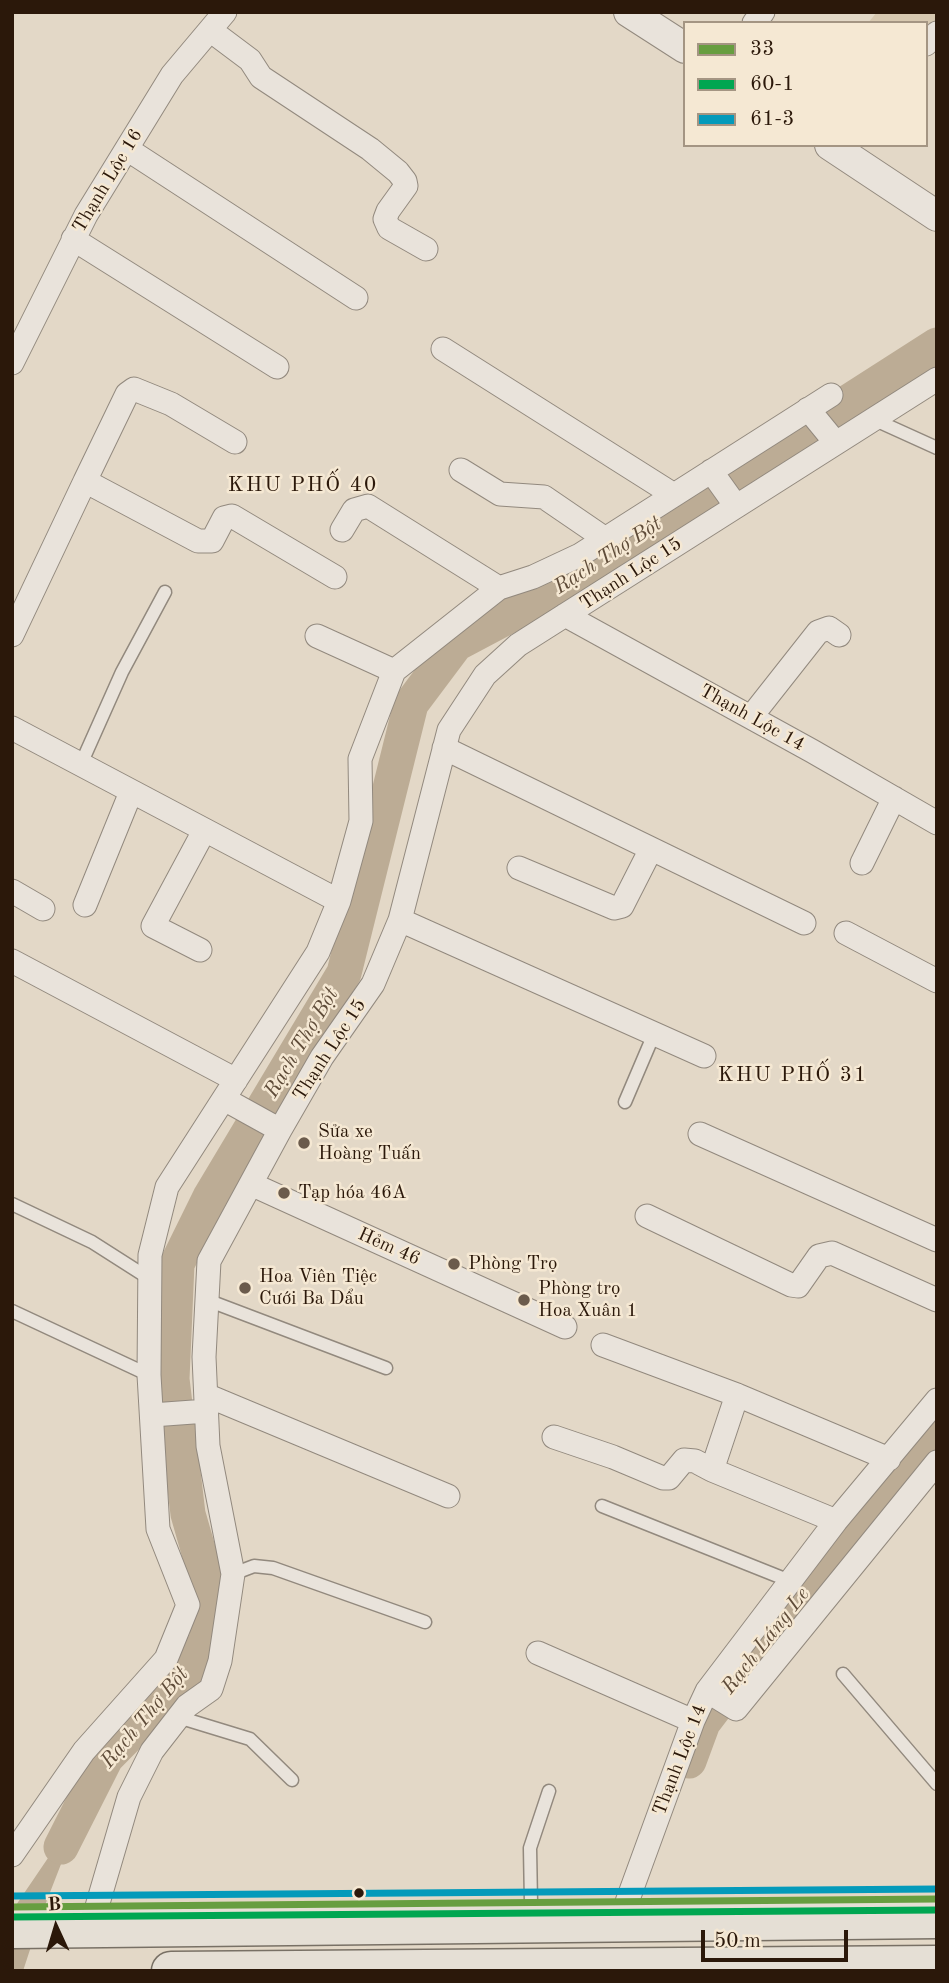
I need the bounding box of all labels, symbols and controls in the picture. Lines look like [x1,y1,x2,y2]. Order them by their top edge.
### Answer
legend [683,21,928,147]
text: 33 [750,39,774,60]
text: 60-1 [750,74,794,95]
text: 61-3 [750,109,794,130]
street label: Thạnh Lộc 16 [68,125,148,237]
district label: KHU PHỐ 40 [229,472,377,498]
water label: Rạch Thợ Bột [549,512,667,600]
street label: Thạnh Lộc 15 [576,533,686,615]
street label: Thạnh Lộc 14 [695,680,809,756]
water label: Rạch Thợ Bột [259,984,345,1102]
street label: Thạnh Lộc 15 [289,995,371,1105]
district label: KHU PHỐ 31 [719,1062,867,1088]
place label: Sửa xe Hoàng Tuấn [318,1121,421,1165]
marker: Sửa xe Hoàng Tuấn [296,1135,312,1151]
place label: Tạp hóa 46A [298,1182,406,1204]
marker: Tạp hóa 46A [276,1185,292,1201]
street label: Hẻm 46 [354,1223,424,1271]
place label: Phòng Trọ [468,1253,557,1275]
marker: Phòng Trọ [446,1256,462,1272]
place label: Hoa Viên Tiệc Cưới Ba Dẩu [259,1266,377,1310]
place label: Phòng trọ Hoa Xuân 1 [538,1278,637,1322]
marker: Hoa Viên Tiệc Cưới Ba Dẩu [237,1280,253,1296]
marker: Phòng trọ Hoa Xuân 1 [516,1292,532,1308]
water label: Rạch Láng Le [717,1583,815,1699]
water label: Rạch Thợ Bột [96,1663,194,1773]
street label: Thạnh Lộc 14 [648,1701,712,1819]
unlabelled marker [352,1886,366,1900]
north arrow [21,1892,91,1962]
text: B [47,1896,62,1916]
scale bar [704,1916,851,1960]
text: 50 m [714,1931,761,1952]

